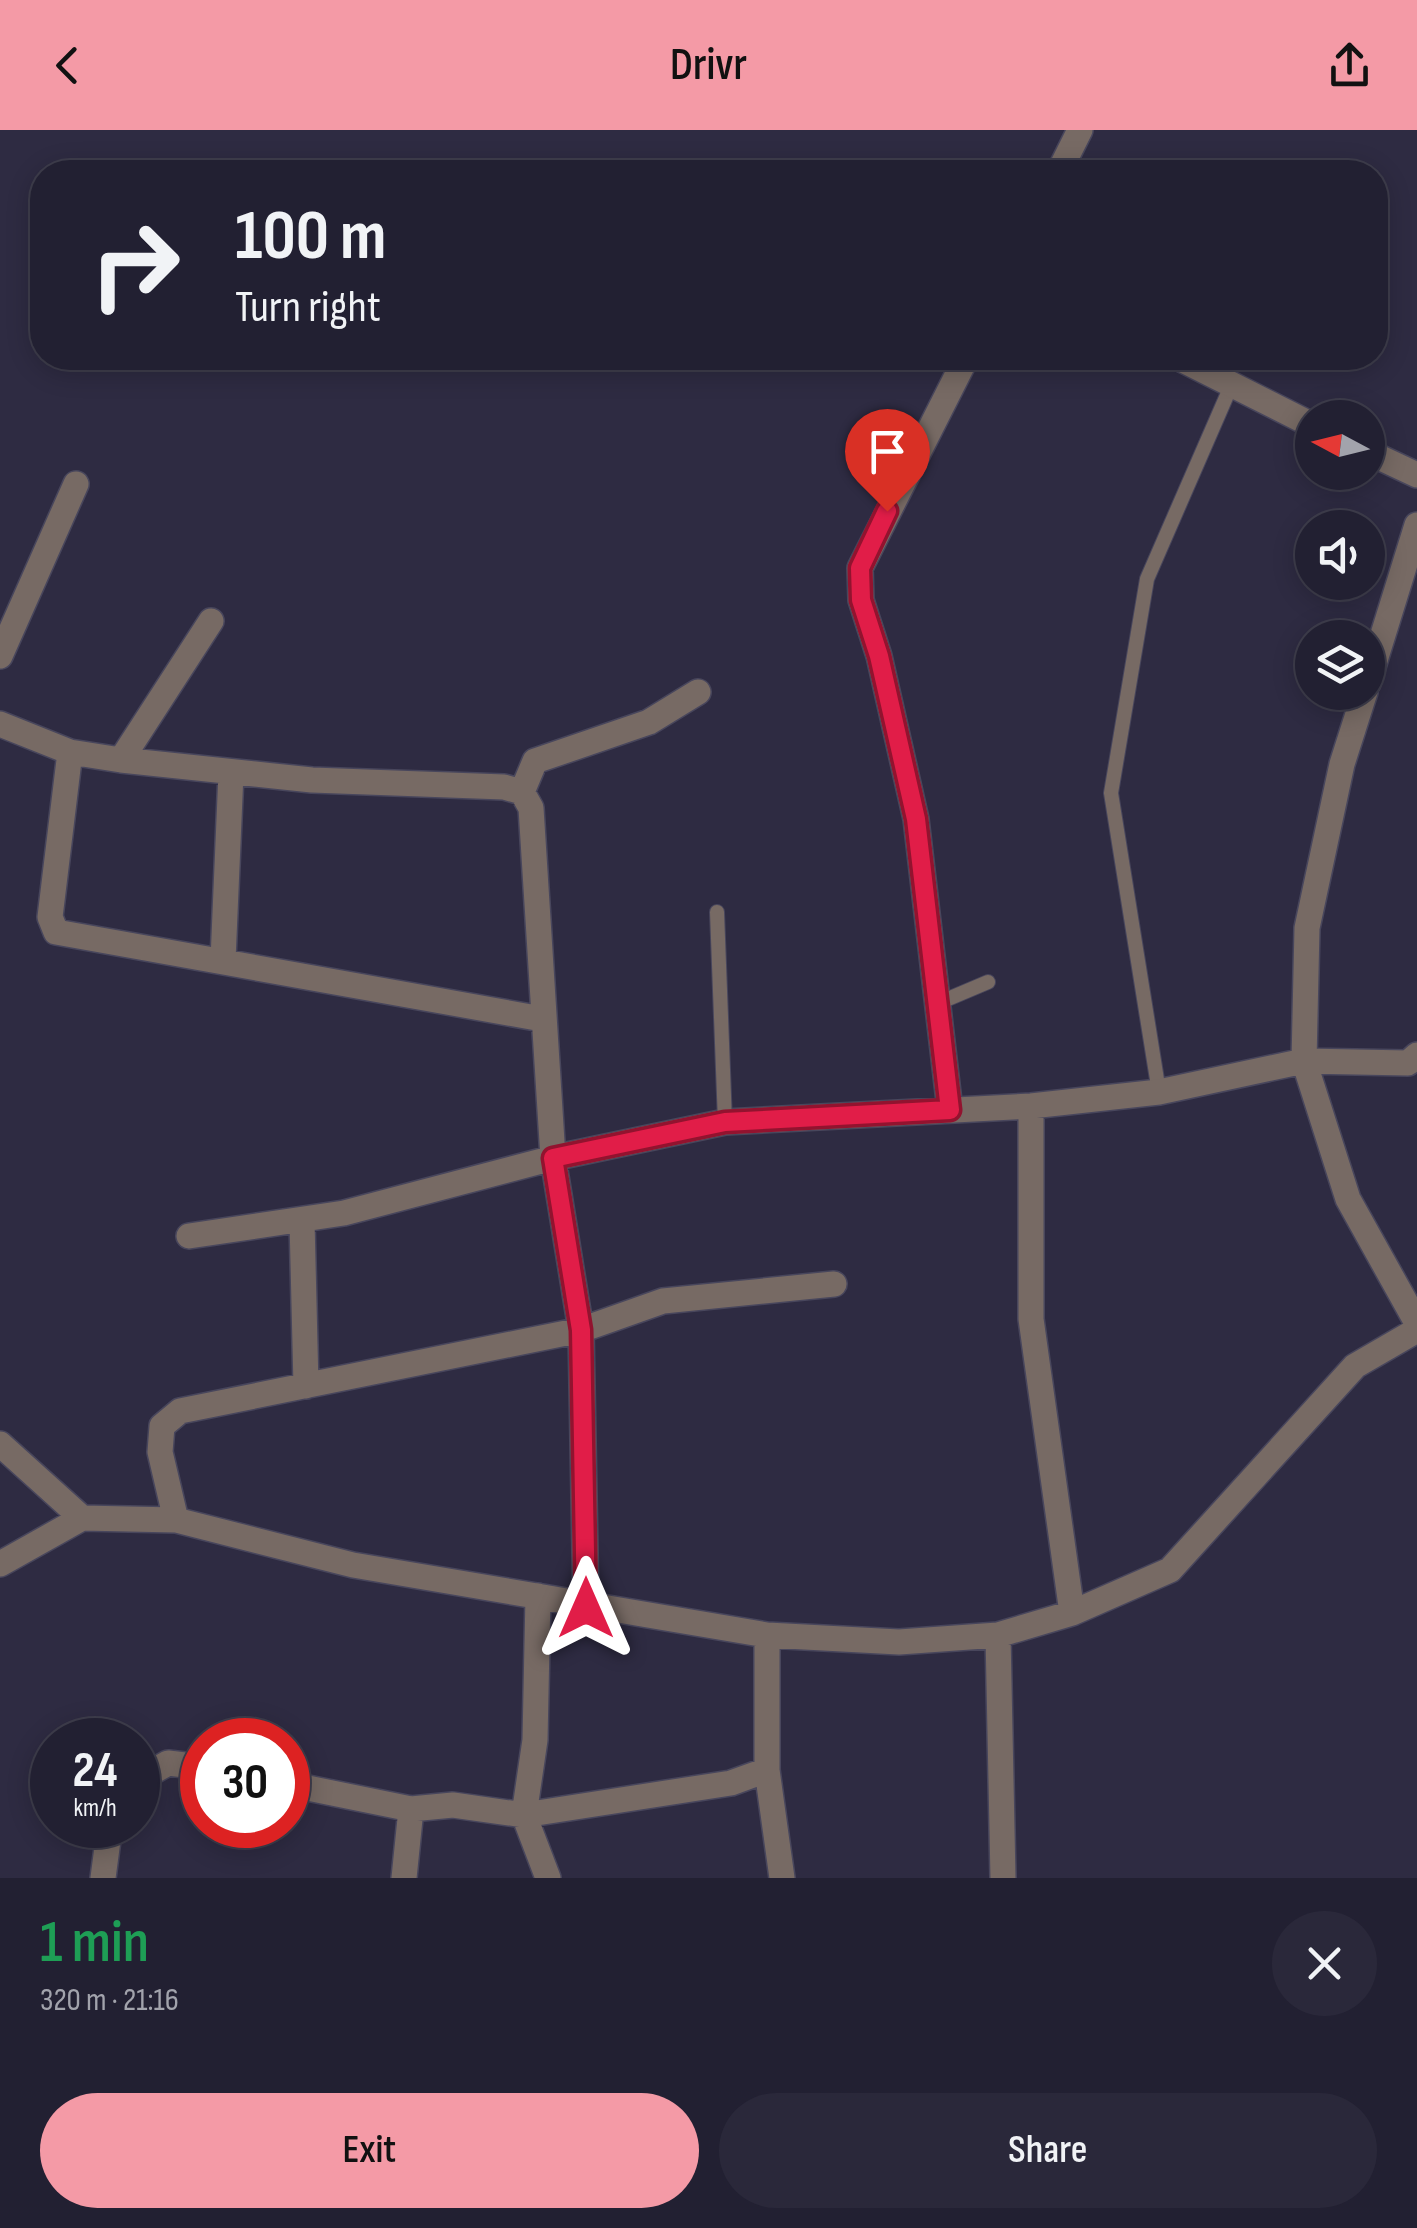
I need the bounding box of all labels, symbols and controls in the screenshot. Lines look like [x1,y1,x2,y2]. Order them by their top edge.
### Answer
icon: back [40,38,95,93]
text: Drivr [670,38,747,93]
icon: share [1322,38,1377,93]
text: 100 m [235,195,386,279]
icon: right [70,200,200,330]
text: Turn right [235,280,381,335]
north arrow [1295,400,1385,490]
map controls [1295,400,1385,710]
pin [845,409,930,512]
icon: arrive [860,424,915,479]
button: sound [1295,510,1385,600]
button: layers [1295,620,1385,710]
position arrow [534,1556,638,1660]
speed limit sign: 30 [180,1718,310,1848]
text: 24 [73,1741,117,1801]
text: km/h [73,1793,117,1824]
text: 1 min [40,1907,149,1979]
button: close [1272,1911,1377,2016]
text: 320 m · 21:16 [40,1981,179,2020]
button: Exit [40,2093,699,2208]
button: Share [719,2093,1377,2208]

